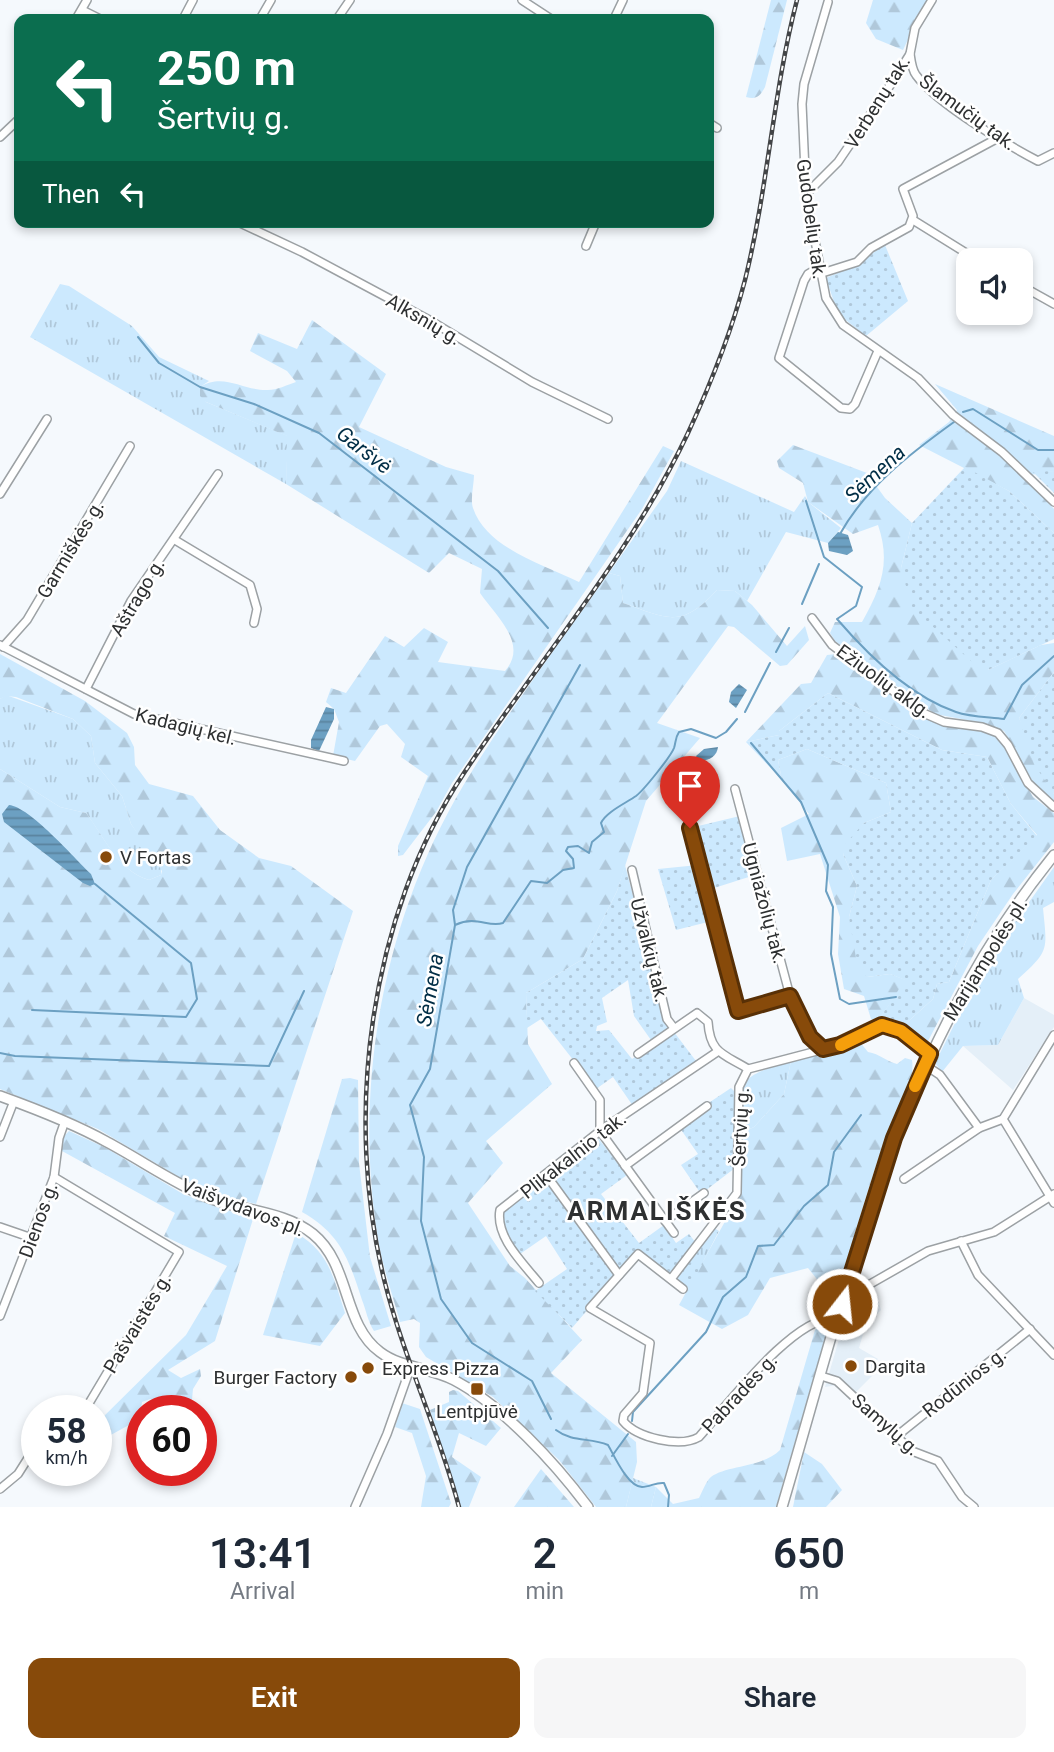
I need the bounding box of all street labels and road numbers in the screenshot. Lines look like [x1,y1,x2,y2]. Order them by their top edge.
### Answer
street label: Verbenų tak. [840,51,915,153]
street label: Šlamučių tak. [915,70,1021,155]
street label: Gudobelių tak. [792,157,831,281]
street label: Alksnių g. [382,289,465,350]
street label: Garmiškės g. [32,496,109,603]
street label: Aštrago g. [105,554,170,640]
street label: Ežiuolių aklg. [832,640,935,723]
street label: Kadagių kel. [133,703,239,750]
street label: Ugniažolių tak. [737,840,792,966]
street label: Marijampolės pl. [938,894,1032,1025]
street label: Užvalkių tak. [625,896,674,1005]
street label: Šertvių g. [727,1087,754,1167]
street label: Plikakalnio tak. [516,1107,631,1204]
street label: Vaišvydavos pl. [178,1173,308,1242]
street label: Dienos g. [14,1179,63,1261]
street label: Pašvaistės g. [99,1269,176,1377]
street label: Rodūnios g. [918,1343,1011,1422]
street label: Pabradės g. [697,1349,782,1438]
street label: Samylų g. [847,1389,924,1460]

